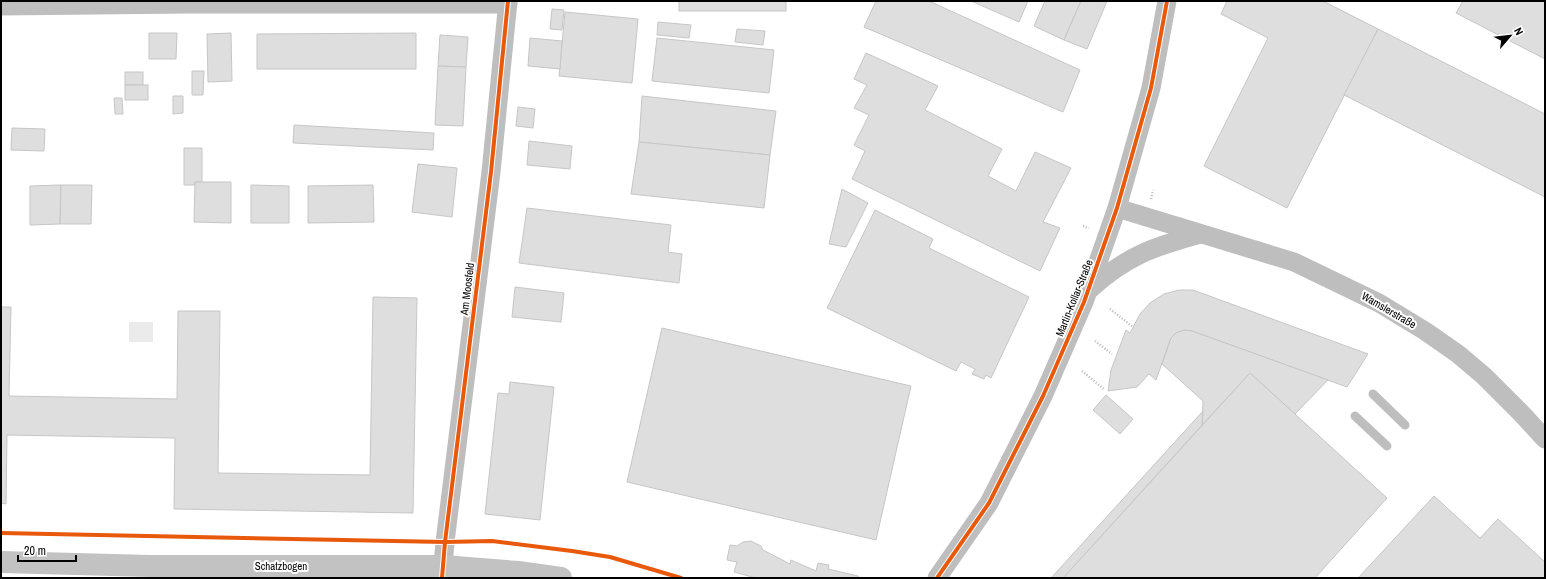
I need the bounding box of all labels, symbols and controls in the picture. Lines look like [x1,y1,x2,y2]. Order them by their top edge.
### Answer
north arrow [1490,16,1530,56]
text: N [1511,25,1527,37]
street label: Martin-Kollar-Straße [1052,258,1096,338]
street label: Am Moosfeld [457,262,477,317]
street label: Wamslerstraße [1359,289,1419,331]
scale bar [18,537,76,563]
text: 20 m [24,543,46,559]
street label: Schatzbogen [255,559,307,573]

